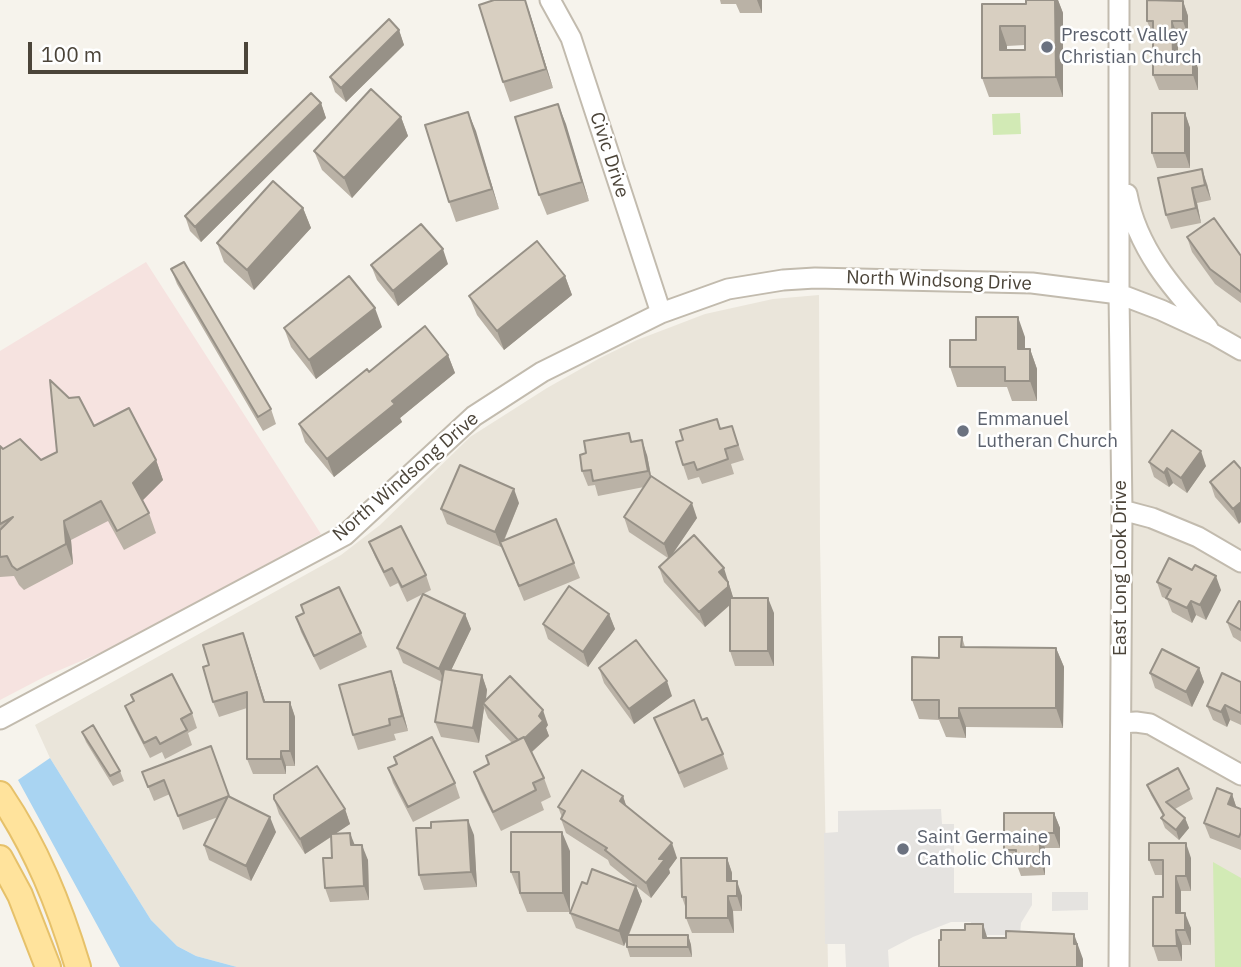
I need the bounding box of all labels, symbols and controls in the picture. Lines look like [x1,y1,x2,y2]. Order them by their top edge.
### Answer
place label: Prescott Valley Christian Church [1061,25,1202,69]
scale bar [32,28,252,72]
marker: Prescott Valley Christian Church [1039,39,1055,55]
text: 100 m [41,40,102,68]
street label: Civic Drive [584,109,634,201]
street label: North Windsong Drive [846,266,1032,296]
street label: North Windsong Drive [328,407,484,547]
place label: Emmanuel Lutheran Church [977,409,1118,453]
marker: Emmanuel Lutheran Church [955,423,971,439]
street label: East Long Look Drive [1110,480,1132,656]
place label: Saint Germaine Catholic Church [917,827,1052,871]
marker: Saint Germaine Catholic Church [895,841,911,857]

